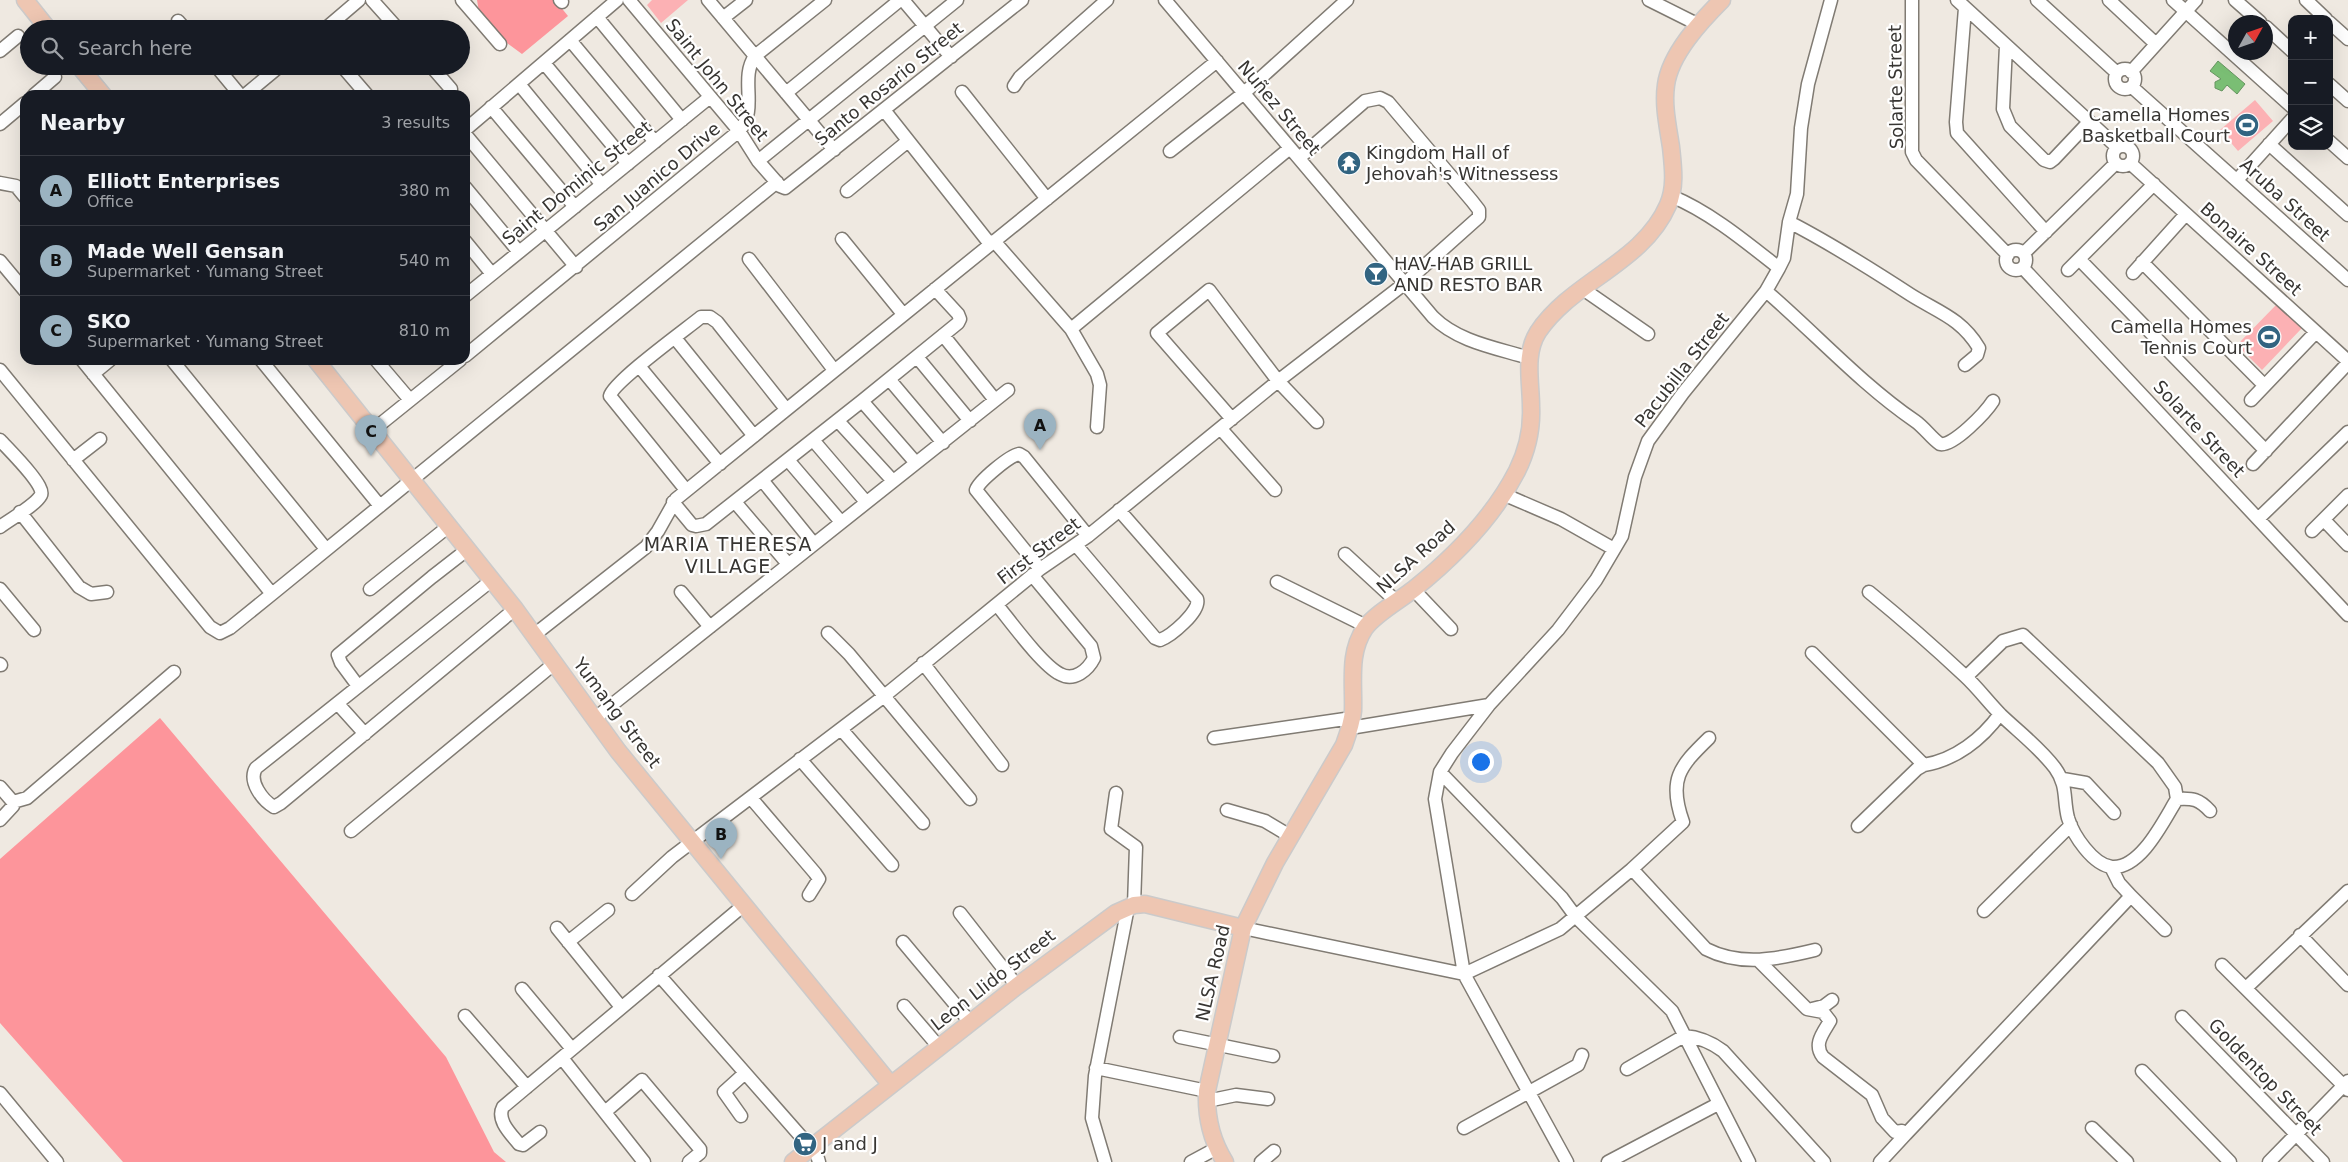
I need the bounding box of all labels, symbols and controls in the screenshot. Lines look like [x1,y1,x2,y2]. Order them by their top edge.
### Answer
street label: Saint John Street [662,14,773,145]
north arrow [2228,15,2273,60]
map controls [2288,15,2333,150]
button: + [2288,15,2333,60]
street label: Santo Rosario Street [810,17,967,150]
search box [20,20,470,75]
street label: Solarte Street [1884,25,1907,149]
icon: search [38,34,66,62]
text: Search here [78,37,192,59]
street label: Nuñez Street [1234,56,1325,159]
button: − [2288,60,2333,105]
place label: Camella Homes Basketball Court [2082,104,2230,146]
button: layers [2288,105,2333,150]
text: Nearby [40,111,125,135]
sports icon: Camella Homes Basketball Court [2234,112,2260,138]
text: 3 results [381,113,450,132]
street label: Saint Dominic Street [498,116,655,249]
street label: San Juanico Drive [589,118,724,236]
place label: Kingdom Hall of Jehovah's Witnessess [1365,142,1558,184]
temple icon: Kingdom Hall of Jehovah's Witnessess [1336,150,1362,176]
street label: Aruba Street [2236,154,2335,246]
text: Elliott Enterprises [87,170,280,192]
text: A [50,181,62,200]
text: 380 m [399,181,450,200]
text: Office [87,192,134,211]
street label: Bonaire Street [2196,198,2306,300]
text: Made Well Gensan [87,240,284,262]
text: B [50,251,62,270]
text: 540 m [399,251,450,270]
place label: HAV-HAB GRILL AND RESTO BAR [1394,253,1543,295]
bar icon: HAV-HAB GRILL AND RESTO BAR [1363,261,1389,287]
text: Supermarket · Yumang Street [87,262,323,281]
street label: Pacubilla Street [1630,308,1733,431]
text: SKO [87,310,131,332]
place label: Camella Homes Tennis Court [2111,316,2252,358]
text: C [50,321,62,340]
text: 810 m [399,321,450,340]
sports icon: Camella Homes Tennis Court [2256,324,2282,350]
text: Supermarket · Yumang Street [87,332,323,351]
street label: Solarte Street [2149,376,2249,481]
pin: A [1024,409,1056,450]
pin: C [355,415,387,456]
street label: First Street [993,513,1084,589]
street label: NLSA Road [1372,516,1459,597]
district label: MARIA THERESA VILLAGE [644,533,812,577]
street label: Yumang Street [569,653,666,772]
your location [1468,749,1494,775]
pin: B [705,818,737,859]
street label: NLSA Road [1191,923,1234,1023]
street label: Leon Llido Street [926,925,1059,1035]
street label: Goldentop Street [2204,1014,2326,1139]
supermarket icon: J and J [792,1131,818,1157]
place label: J and J [821,1133,878,1154]

